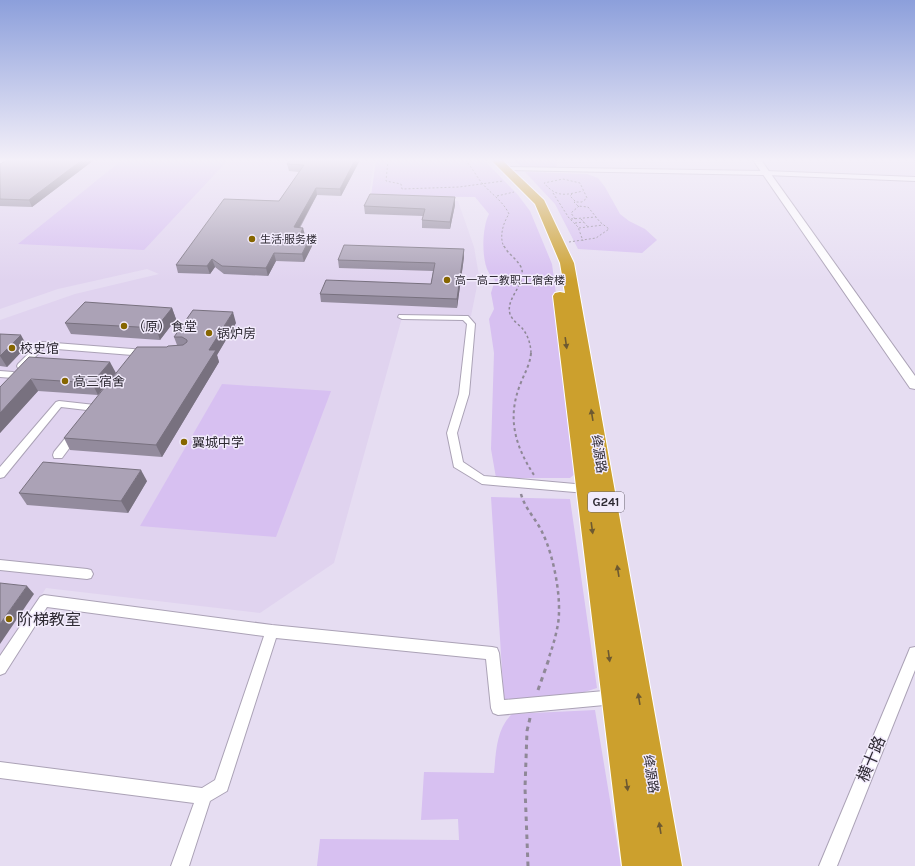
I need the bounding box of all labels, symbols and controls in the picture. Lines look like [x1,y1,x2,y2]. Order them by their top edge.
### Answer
place label: 生活·服务楼 [260,233,317,246]
marker: 生活·服务楼 [247,234,257,244]
place label: 高一高二教职工宿舍楼 [455,274,565,287]
marker: 高一高二教职工宿舍楼 [442,275,452,285]
place label: （原）食堂 [132,319,197,334]
marker: （原）食堂 [119,321,129,331]
place label: 锅炉房 [217,326,256,341]
marker: 锅炉房 [204,328,214,338]
one-way arrow [563,337,569,349]
place label: 校史馆 [20,341,59,356]
marker: 校史馆 [7,343,17,353]
place label: 高三宿舍 [73,374,125,389]
marker: 高三宿舍 [60,376,70,386]
one-way arrow [589,409,595,421]
street label: 绛源路 [589,434,609,474]
place label: 翼城中学 [192,435,244,450]
marker: 翼城中学 [179,437,189,447]
road number: G241 [588,492,624,512]
one-way arrow [589,522,595,534]
one-way arrow [615,565,621,577]
place label: 阶梯教室 [17,610,81,629]
marker: 阶梯教室 [4,614,14,624]
one-way arrow [606,650,612,662]
one-way arrow [636,693,642,705]
street label: 横十路 [853,733,889,785]
street label: 绛源路 [641,754,661,794]
one-way arrow [624,779,630,791]
one-way arrow [657,821,663,834]

